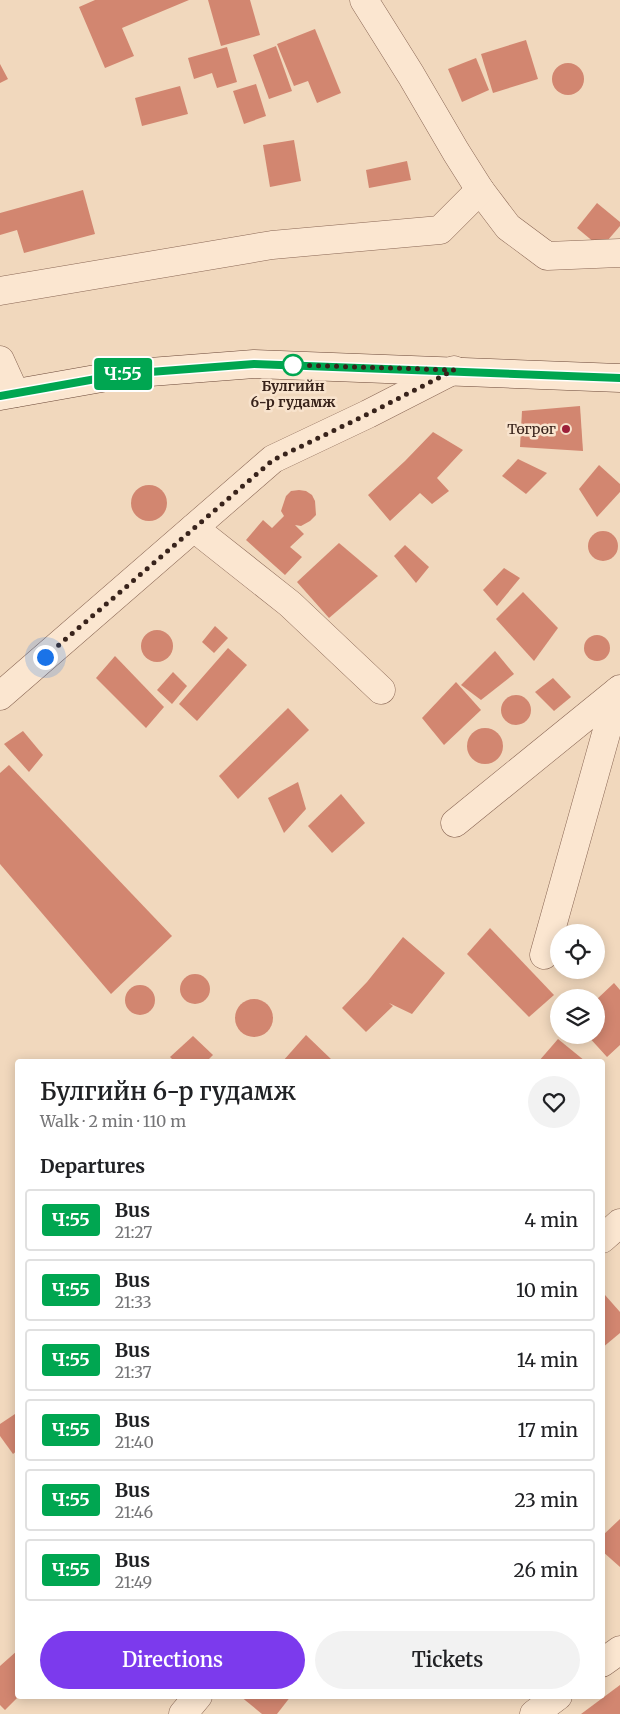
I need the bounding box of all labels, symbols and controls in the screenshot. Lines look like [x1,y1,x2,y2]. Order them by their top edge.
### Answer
marker: Булгийн 6-р гудамж [282,354,304,376]
line badge: Ч:55 [88,358,158,390]
text: Ч:55 [104,362,142,385]
place label: Булгийн 6-р гудамж [250,377,336,411]
place label: Төгрөг [507,420,556,438]
marker: Төгрөг [560,423,572,435]
your location [33,645,58,670]
map controls [550,924,605,1044]
button: locate [550,924,605,979]
button: layers [550,989,605,1044]
text: Булгийн 6-р гудамж [40,1076,296,1107]
button: heart [528,1076,580,1128]
text: Walk · 2 min · 110 m [40,1111,186,1131]
text: Departures [40,1154,145,1178]
text: Bus [115,1198,150,1222]
text: Ч:55 [52,1208,90,1231]
text: 4 min [524,1208,578,1232]
text: 21:27 [115,1222,152,1242]
text: Bus [115,1268,150,1292]
text: Ч:55 [52,1278,90,1301]
text: 10 min [516,1278,578,1302]
text: 21:33 [115,1292,152,1312]
text: Bus [115,1338,150,1362]
text: Ч:55 [52,1348,90,1371]
text: 14 min [517,1348,578,1372]
text: 21:37 [115,1362,152,1382]
text: Bus [115,1408,150,1432]
text: Ч:55 [52,1418,90,1441]
text: 17 min [518,1418,578,1442]
text: 21:40 [115,1432,154,1452]
text: Bus [115,1478,150,1502]
text: Ч:55 [52,1488,90,1511]
text: 23 min [514,1488,578,1512]
text: 21:46 [115,1502,153,1522]
text: Bus [115,1548,150,1572]
text: Ч:55 [52,1558,90,1581]
text: 26 min [514,1558,578,1582]
text: 21:49 [115,1572,152,1592]
button: Directions [40,1631,305,1689]
button: Tickets [315,1631,580,1689]

